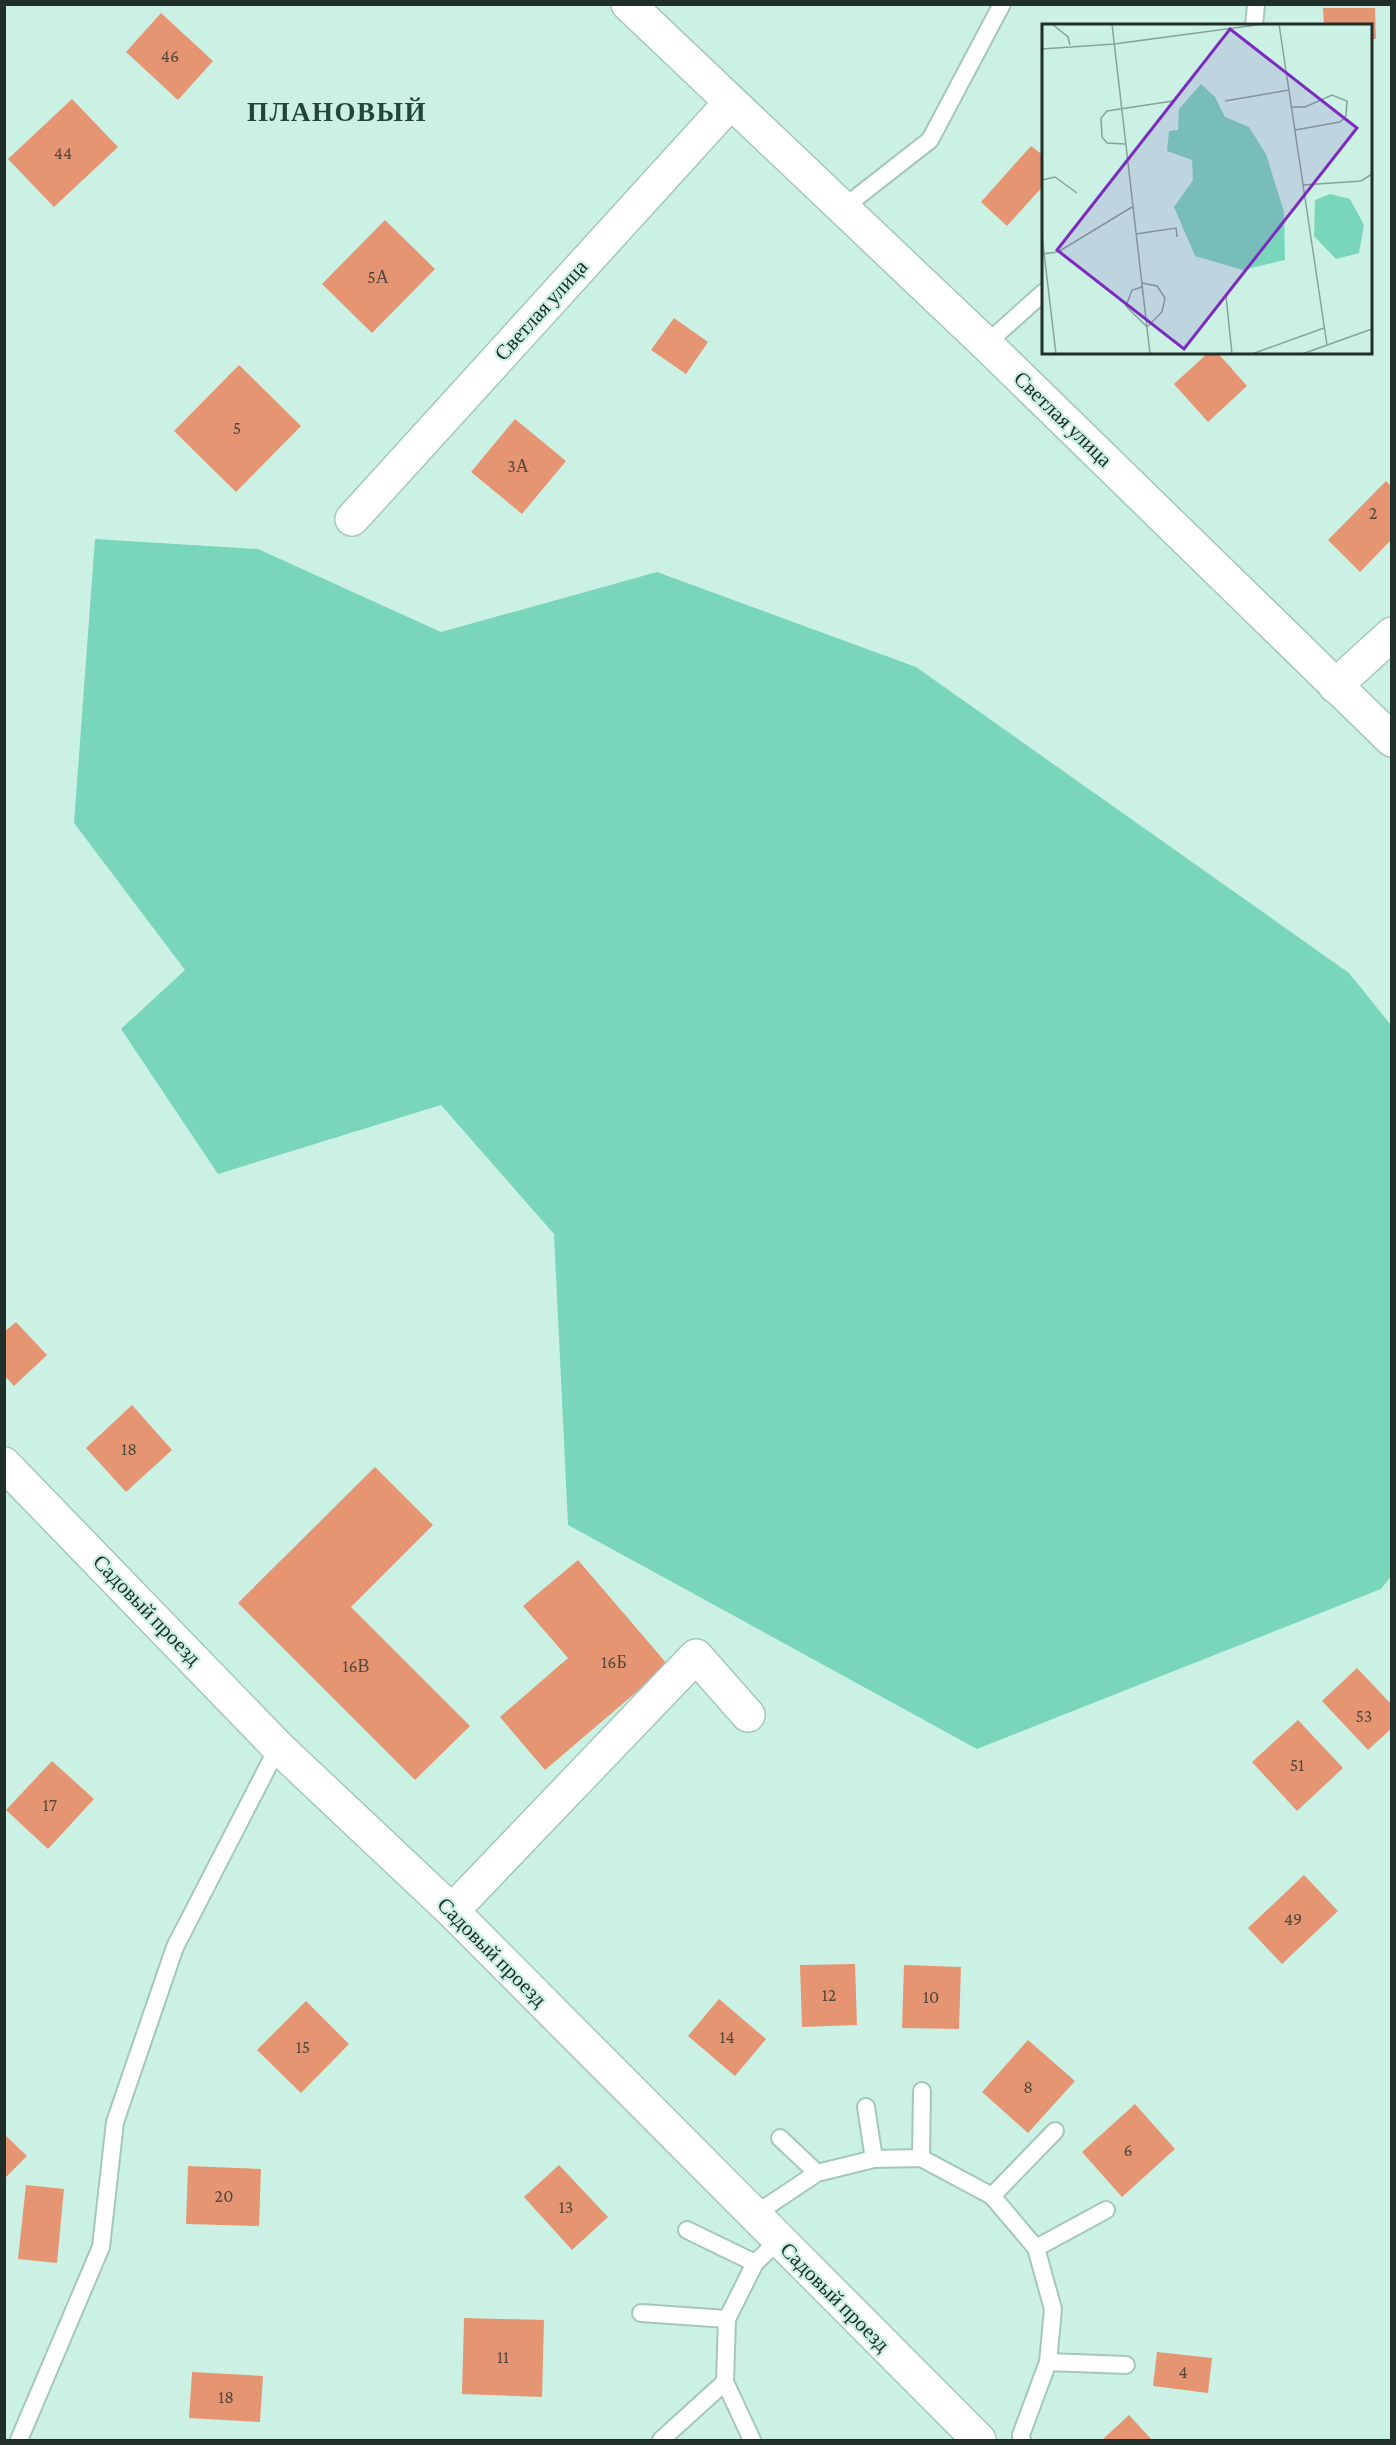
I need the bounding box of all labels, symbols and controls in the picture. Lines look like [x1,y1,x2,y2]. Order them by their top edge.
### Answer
inset map [1042,24,1372,354]
house number: 46 [161,46,179,66]
district label: ПЛАНОВЫЙ [247,97,427,127]
house number: 44 [54,143,72,163]
street label: Светлая улица [490,254,593,365]
house number: 5А [367,267,389,287]
street label: Светлая улица [1009,366,1118,472]
house number: 5 [233,418,241,438]
house number: 3А [507,456,529,476]
house number: 2 [1369,503,1377,523]
house number: 18 [121,1439,137,1459]
street label: Садовый проезд [88,1550,206,1670]
house number: 16Б [601,1652,627,1672]
house number: 16В [342,1656,370,1676]
house number: 53 [1356,1706,1372,1726]
house number: 51 [1290,1755,1304,1775]
house number: 17 [43,1795,57,1815]
street label: Садовый проезд [432,1892,552,2012]
house number: 49 [1284,1909,1302,1929]
house number: 12 [822,1985,836,2005]
house number: 10 [923,1987,939,2007]
house number: 14 [719,2027,735,2047]
house number: 15 [296,2037,310,2057]
house number: 8 [1023,2077,1033,2097]
house number: 6 [1123,2140,1133,2160]
house number: 20 [215,2186,233,2206]
house number: 13 [559,2197,573,2217]
street label: Садовый проезд [775,2237,895,2357]
house number: 11 [497,2347,509,2367]
house number: 4 [1178,2362,1188,2382]
house number: 18 [218,2387,234,2407]

